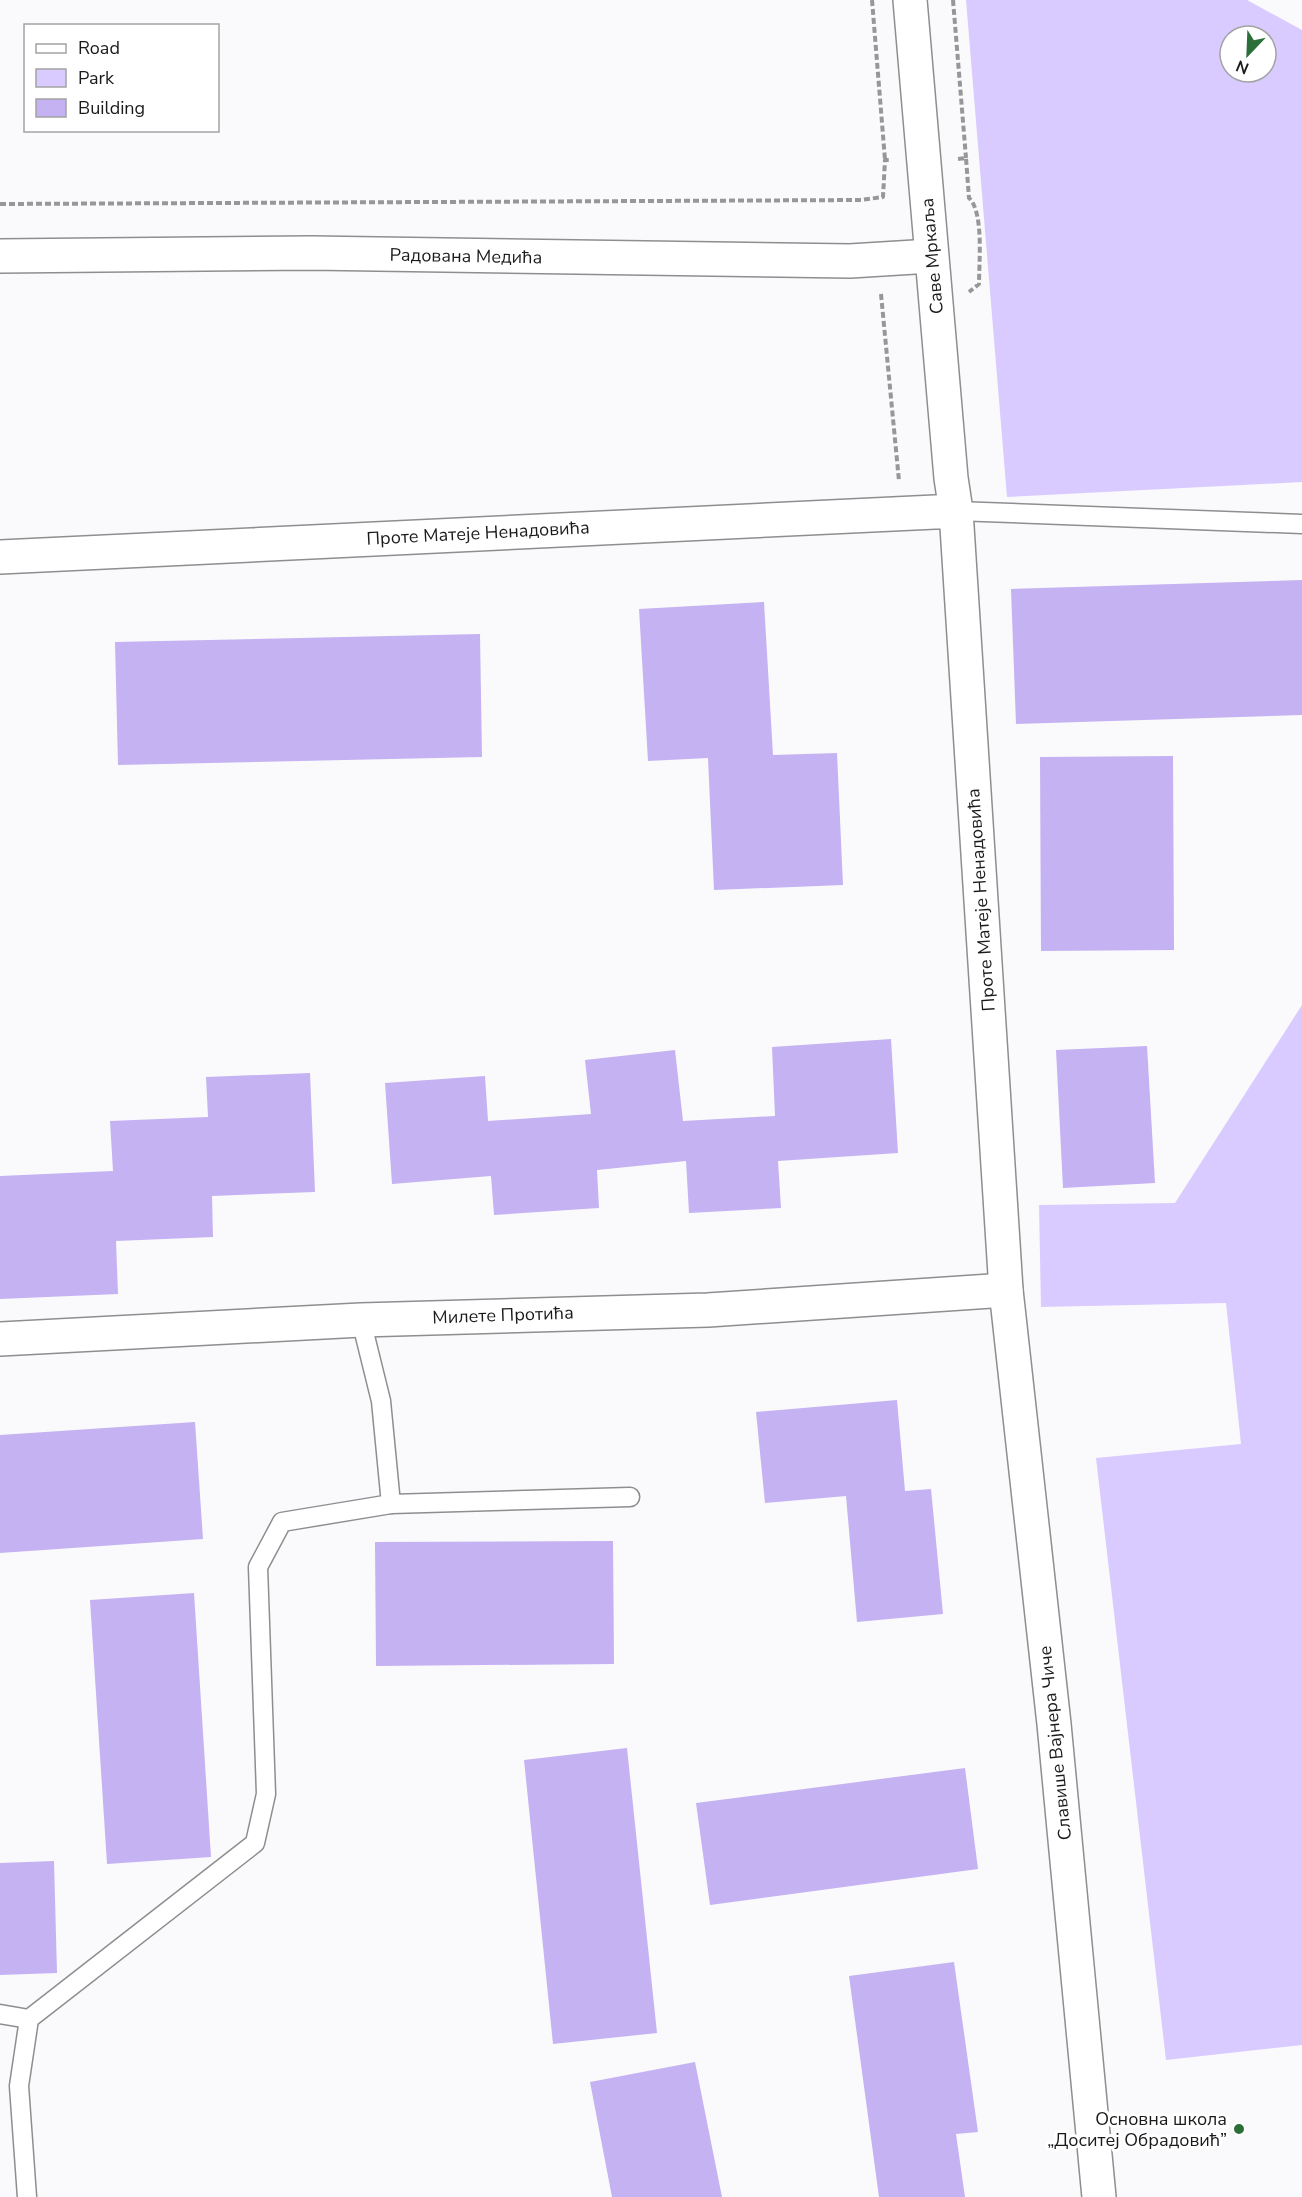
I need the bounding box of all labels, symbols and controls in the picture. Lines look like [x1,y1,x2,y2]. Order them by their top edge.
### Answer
legend [24,24,219,132]
north arrow [1218,24,1278,84]
text: Road [78,36,120,60]
text: N [1233,54,1252,79]
text: Park [78,66,115,90]
text: Building [78,96,145,120]
street label: Саве Мркаља [915,197,949,315]
street label: Радована Медића [389,243,543,269]
street label: Проте Матеје Ненадовића [366,515,590,551]
street label: Проте Матеје Ненадовића [961,788,1001,1012]
street label: Милете Протића [432,1301,574,1329]
street label: Славише Вајнера Чиче [1033,1645,1077,1841]
place label: Основна школа „Доситеј Обрадовић” [1047,2107,1227,2152]
marker: Основна школа „Доситеј Обрадовић” [1232,2122,1246,2136]

